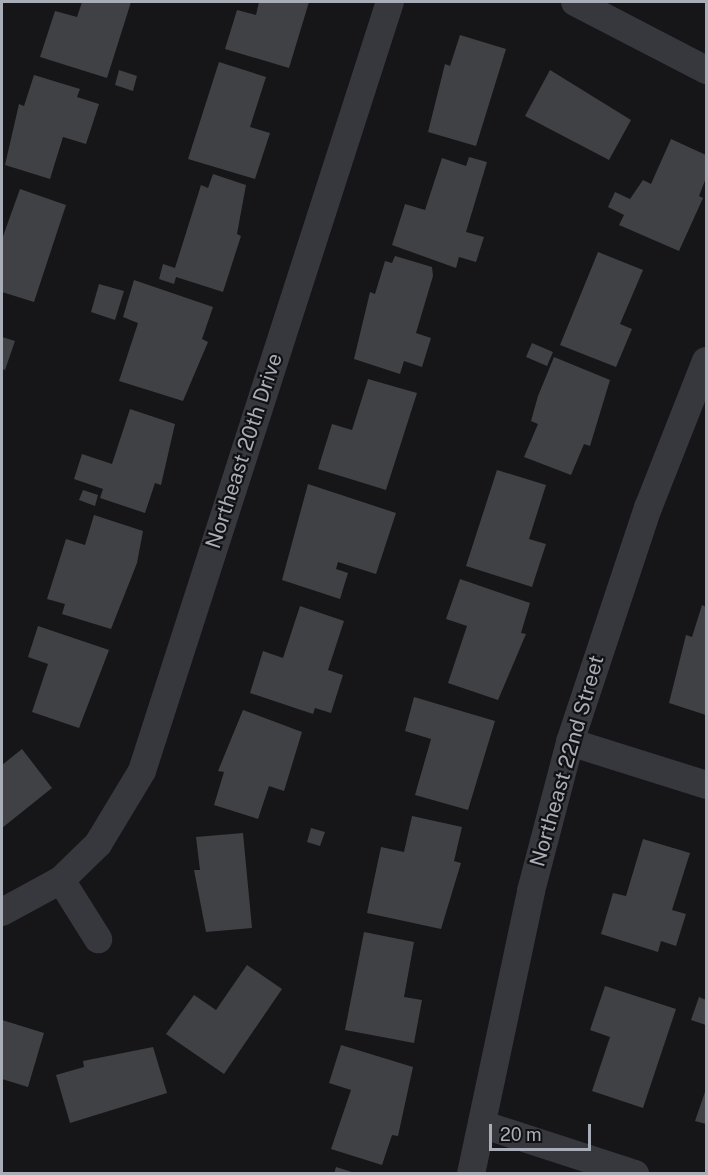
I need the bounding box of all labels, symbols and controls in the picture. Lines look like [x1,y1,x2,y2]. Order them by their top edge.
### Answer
street label: Northeast 20th Drive [201,350,287,552]
street label: Northeast 22nd Street [525,652,609,870]
scale bar [492,1112,594,1150]
text: 20 m [500,1124,542,1145]

